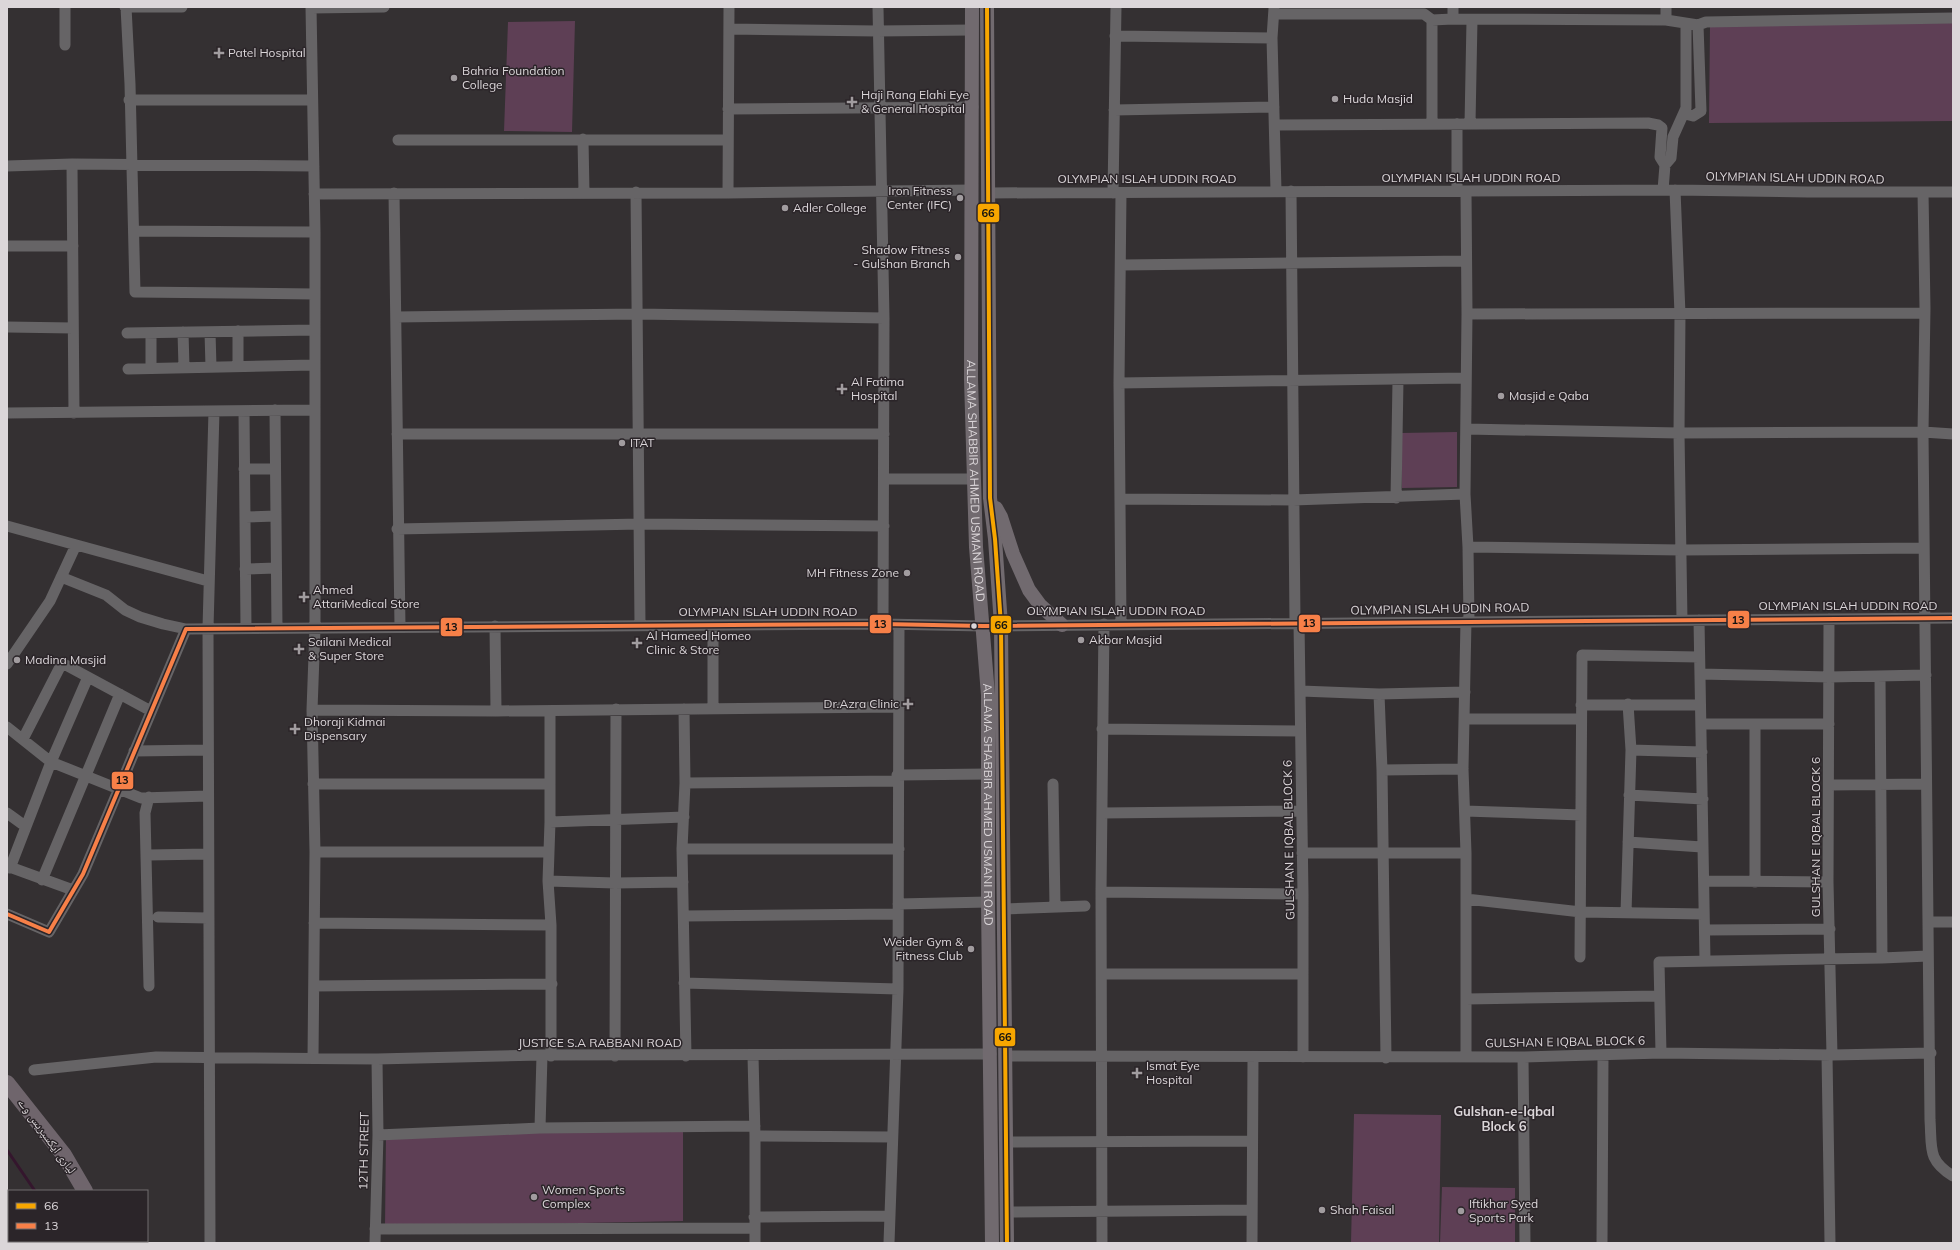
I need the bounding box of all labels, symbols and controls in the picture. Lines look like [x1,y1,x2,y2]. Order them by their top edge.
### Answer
place label: Patel Hospital [228,45,306,60]
marker: Patel Hospital [213,47,225,59]
place label: Bahria Foundation College [462,63,565,92]
marker: Bahria Foundation College [449,73,459,83]
place label: Haji Rang Elahi Eye & General Hospital [861,87,969,116]
place label: Huda Masjid [1343,91,1413,106]
marker: Huda Masjid [1330,94,1340,104]
marker: Haji Rang Elahi Eye & General Hospital [846,96,858,108]
street label: OLYMPIAN ISLAH UDDIN ROAD [1705,168,1885,187]
street label: OLYMPIAN ISLAH UDDIN ROAD [1381,170,1561,185]
street label: OLYMPIAN ISLAH UDDIN ROAD [1057,171,1237,186]
place label: Iron Fitness Center (IFC) [887,183,952,212]
marker: Iron Fitness Center (IFC) [955,193,965,203]
place label: Adler College [793,200,866,215]
marker: Adler College [780,203,790,213]
line badge: 66 [977,203,1000,223]
text: 66 [981,206,995,220]
place label: Shadow Fitness - Gulshan Branch [853,242,950,271]
marker: Shadow Fitness - Gulshan Branch [953,252,963,262]
street label: ALLAMA SHABBIR AHMED USMANI ROAD [964,360,988,603]
place label: Al Fatima Hospital [851,374,904,403]
marker: Al Fatima Hospital [836,383,848,395]
place label: Masjid e Qaba [1509,388,1589,403]
marker: Masjid e Qaba [1496,391,1506,401]
place label: ITAT [630,435,655,450]
marker: ITAT [617,438,627,448]
place label: MH Fitness Zone [807,565,899,580]
marker: MH Fitness Zone [902,568,912,578]
place label: Ahmed AttariMedical Store [313,582,420,611]
marker: Ahmed AttariMedical Store [298,591,310,603]
street label: OLYMPIAN ISLAH UDDIN ROAD [1758,598,1938,613]
street label: OLYMPIAN ISLAH UDDIN ROAD [1350,599,1530,618]
street label: OLYMPIAN ISLAH UDDIN ROAD [1026,603,1206,618]
street label: OLYMPIAN ISLAH UDDIN ROAD [678,604,858,619]
line badge: 13 [1727,610,1750,629]
text: 13 [1731,613,1745,627]
line badge: 13 [869,614,892,634]
line badge: 13 [1298,614,1321,633]
line badge: 66 [990,615,1012,634]
text: 13 [1302,616,1316,630]
line badge: 13 [440,617,463,637]
text: 13 [873,617,887,631]
text: 66 [994,618,1008,632]
text: 13 [444,620,458,634]
unlabelled marker [969,621,979,631]
place label: Al Hameed Homeo Clinic & Store [646,628,751,657]
place label: Akbar Masjid [1089,632,1162,647]
place label: Sailani Medical & Super Store [308,634,391,663]
marker: Akbar Masjid [1076,635,1086,645]
marker: Al Hameed Homeo Clinic & Store [631,637,643,649]
marker: Sailani Medical & Super Store [293,643,305,655]
place label: Madina Masjid [25,652,106,667]
marker: Madina Masjid [12,655,22,665]
street label: ALLAMA SHABBIR AHMED USMANI ROAD [980,683,996,926]
place label: Dr.Azra Clinic [824,696,899,711]
marker: Dr.Azra Clinic [902,698,914,710]
place label: Dhoraji Kidmai Dispensary [304,714,386,743]
marker: Dhoraji Kidmai Dispensary [289,723,301,735]
street label: GULSHAN E IQBAL BLOCK 6 [1808,757,1823,917]
street label: GULSHAN E IQBAL BLOCK 6 [1280,760,1297,920]
line badge: 13 [111,771,134,790]
text: 13 [115,773,129,787]
place label: Weider Gym & Fitness Club [883,934,964,963]
marker: Weider Gym & Fitness Club [966,944,976,954]
line badge: 66 [994,1027,1016,1047]
text: 66 [998,1030,1012,1044]
street label: GULSHAN E IQBAL BLOCK 6 [1485,1033,1645,1050]
street label: JUSTICE S.A RABBANI ROAD [518,1035,682,1050]
place label: Ismat Eye Hospital [1146,1058,1200,1087]
marker: Ismat Eye Hospital [1131,1067,1143,1079]
street label: لیاری ایکسپریس وے [15,1095,80,1176]
district label: Gulshan-e-Iqbal Block 6 [1453,1103,1555,1134]
street label: 12TH STREET [355,1111,372,1190]
place label: Women Sports Complex [542,1182,625,1211]
legend [8,1190,148,1242]
marker: Women Sports Complex [529,1192,539,1202]
place label: Iftikhar Syed Sports Park [1469,1196,1538,1225]
text: 66 [44,1198,58,1213]
place label: Shah Faisal [1330,1202,1394,1217]
marker: Shah Faisal [1317,1205,1327,1215]
marker: Iftikhar Syed Sports Park [1456,1206,1466,1216]
text: 13 [44,1218,58,1233]

